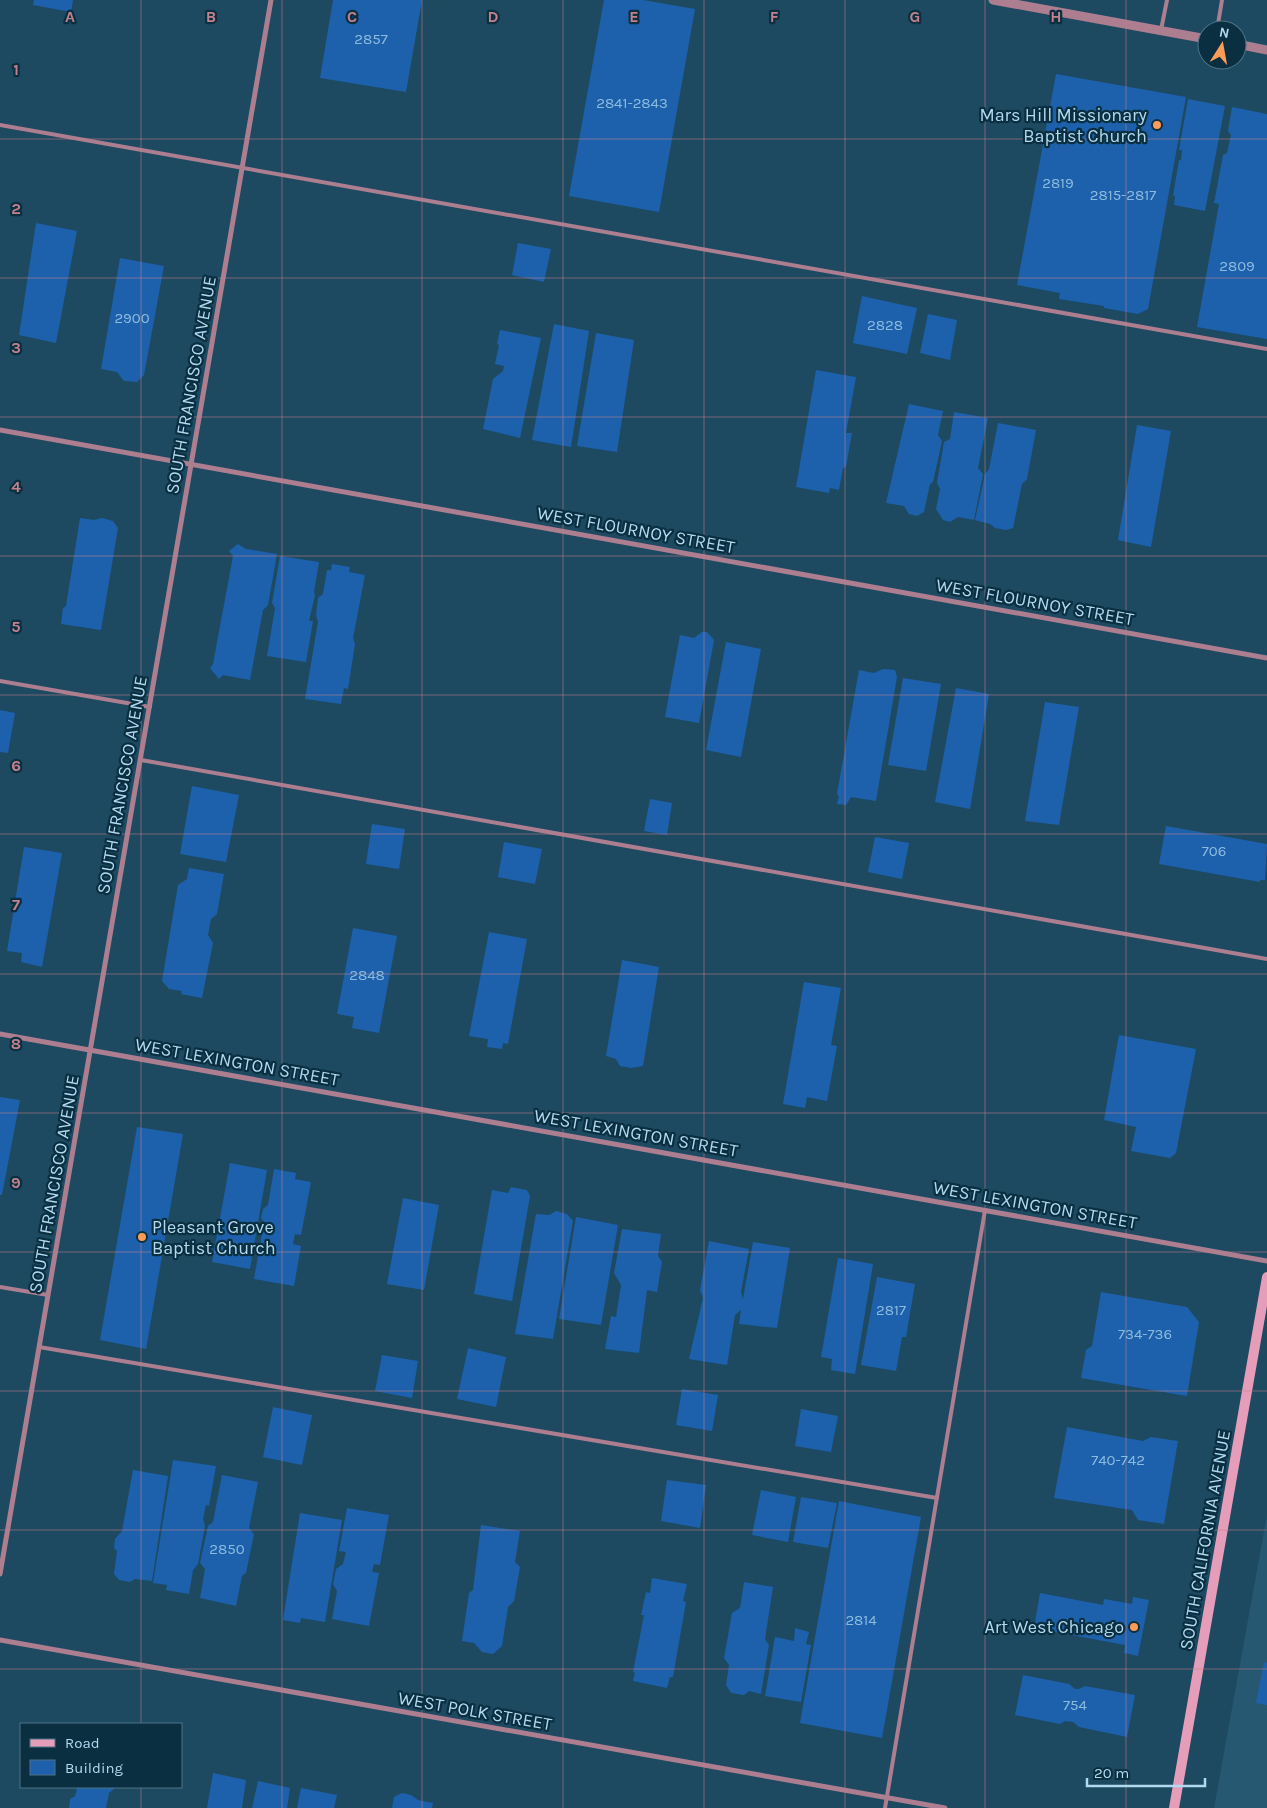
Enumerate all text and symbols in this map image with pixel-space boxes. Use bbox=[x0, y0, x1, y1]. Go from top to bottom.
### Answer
text: A bbox=[65, 7, 75, 26]
text: B bbox=[206, 7, 216, 26]
text: C bbox=[347, 7, 357, 26]
text: D bbox=[488, 7, 499, 26]
text: E bbox=[629, 7, 639, 26]
text: F bbox=[770, 7, 779, 26]
text: G bbox=[910, 7, 920, 26]
text: H bbox=[1050, 7, 1062, 26]
north arrow bbox=[1197, 20, 1247, 70]
text: N bbox=[1218, 23, 1231, 42]
house number: 2857 bbox=[354, 30, 388, 48]
text: 1 bbox=[13, 60, 19, 79]
house number: 2841-2843 bbox=[596, 94, 668, 112]
place label: Mars Hill Missionary Baptist Church bbox=[979, 104, 1148, 147]
marker: Mars Hill Missionary Baptist Church bbox=[1151, 119, 1163, 131]
house number: 2819 bbox=[1042, 174, 1074, 192]
house number: 2815-2817 bbox=[1090, 186, 1156, 204]
text: 2 bbox=[11, 199, 21, 218]
house number: 2809 bbox=[1219, 257, 1255, 275]
street label: SOUTH FRANCISCO AVENUE bbox=[161, 274, 221, 496]
house number: 2900 bbox=[114, 309, 150, 327]
house number: 2828 bbox=[867, 316, 903, 334]
text: 3 bbox=[11, 338, 21, 357]
text: 4 bbox=[11, 477, 21, 496]
street label: WEST FLOURNOY STREET bbox=[535, 502, 737, 558]
street label: WEST FLOURNOY STREET bbox=[934, 574, 1136, 630]
text: 5 bbox=[11, 617, 21, 636]
street label: SOUTH FRANCISCO AVENUE bbox=[92, 674, 152, 896]
text: 6 bbox=[11, 756, 21, 775]
house number: 706 bbox=[1202, 842, 1226, 860]
text: 7 bbox=[12, 895, 20, 914]
house number: 2848 bbox=[349, 966, 385, 984]
street label: WEST LEXINGTON STREET bbox=[133, 1033, 341, 1091]
text: 8 bbox=[11, 1034, 21, 1053]
street label: SOUTH FRANCISCO AVENUE bbox=[24, 1073, 84, 1295]
street label: WEST LEXINGTON STREET bbox=[532, 1104, 740, 1162]
text: 9 bbox=[11, 1173, 21, 1192]
street label: WEST LEXINGTON STREET bbox=[931, 1176, 1139, 1234]
place label: Pleasant Grove Baptist Church bbox=[152, 1216, 276, 1259]
marker: Pleasant Grove Baptist Church bbox=[136, 1231, 148, 1243]
house number: 2817 bbox=[876, 1301, 906, 1319]
house number: 734-736 bbox=[1118, 1325, 1172, 1343]
street label: SOUTH CALIFORNIA AVENUE bbox=[1175, 1428, 1235, 1652]
house number: 740-742 bbox=[1091, 1451, 1145, 1469]
house number: 2850 bbox=[209, 1540, 245, 1558]
house number: 2814 bbox=[845, 1611, 877, 1629]
place label: Art West Chicago bbox=[984, 1616, 1124, 1638]
marker: Art West Chicago bbox=[1128, 1621, 1140, 1633]
street label: WEST POLK STREET bbox=[396, 1687, 554, 1735]
house number: 754 bbox=[1063, 1696, 1088, 1714]
legend bbox=[20, 1723, 182, 1788]
text: Road bbox=[65, 1734, 100, 1752]
scale bar bbox=[1087, 1756, 1204, 1788]
text: Building bbox=[65, 1759, 123, 1777]
text: 20 m bbox=[1094, 1764, 1129, 1782]

